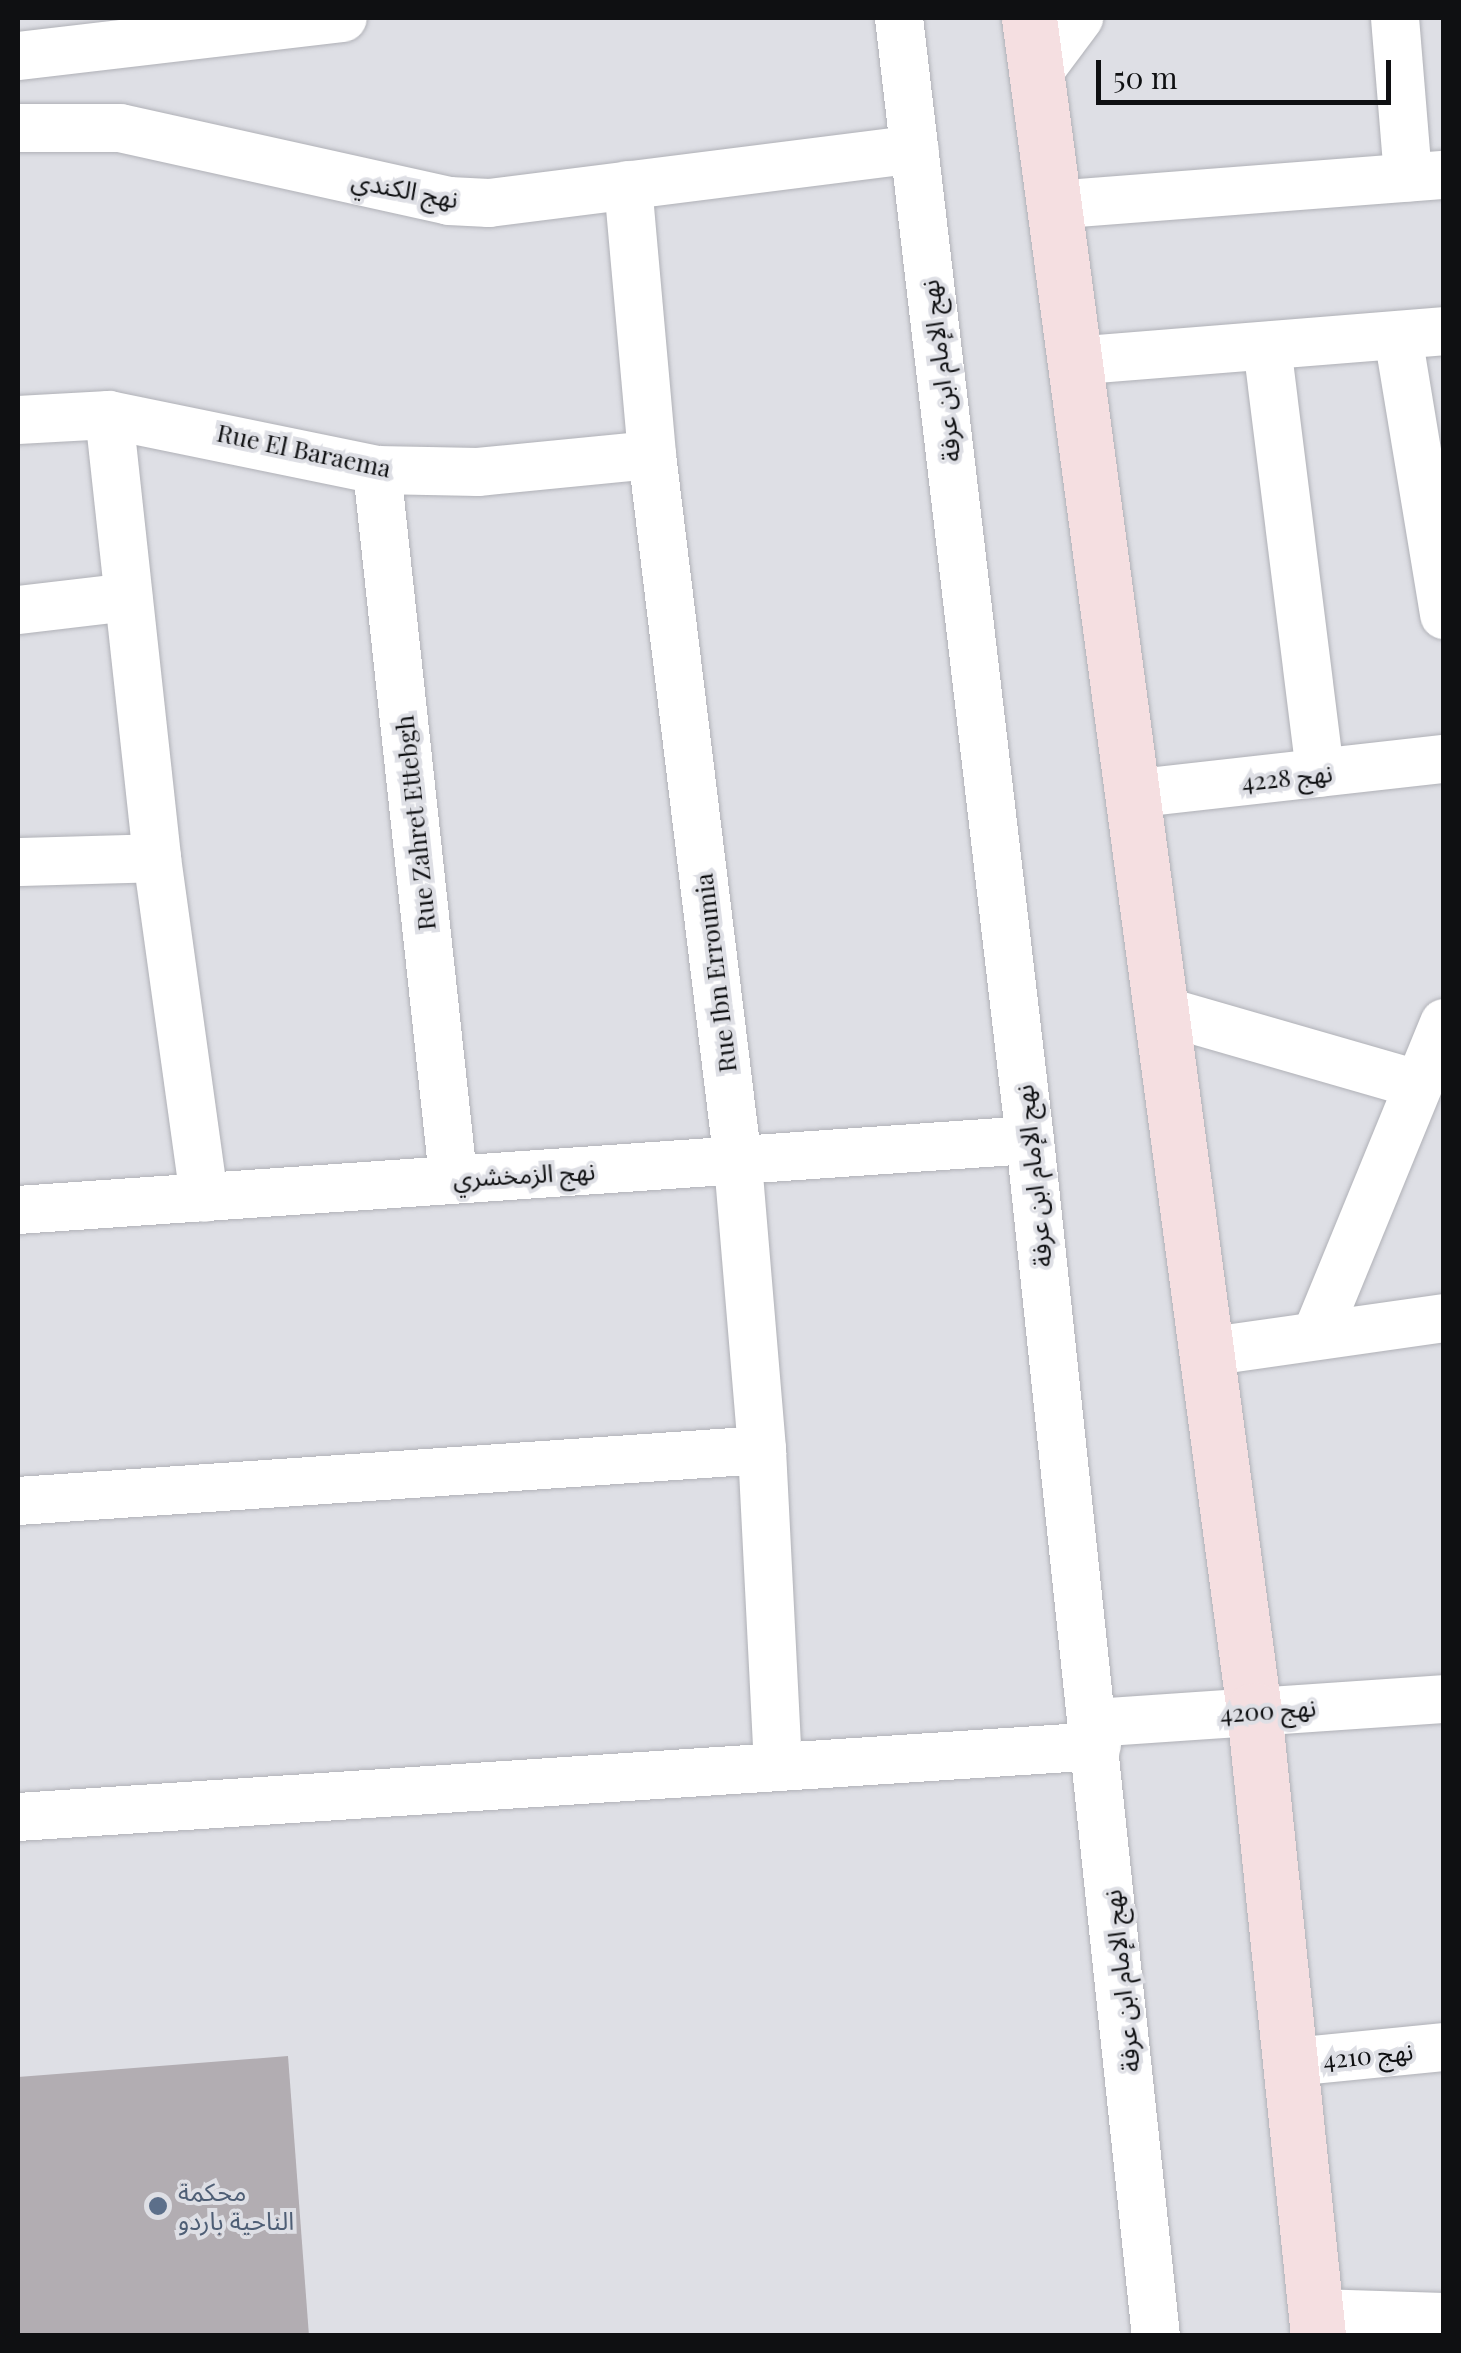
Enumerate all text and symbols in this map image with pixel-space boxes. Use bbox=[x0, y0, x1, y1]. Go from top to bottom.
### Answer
scale bar bbox=[1101, 40, 1396, 102]
text: 50 m bbox=[1113, 57, 1178, 97]
street label: نهج الكندي bbox=[349, 164, 461, 214]
street label: نهج الإمام ابن عرفة bbox=[914, 278, 966, 464]
street label: Rue El Baraema bbox=[214, 417, 394, 483]
street label: Rue Zahret Ettebgh bbox=[389, 714, 441, 932]
street label: نهج 4228 bbox=[1240, 757, 1334, 797]
street label: Rue Ibn Erroumia bbox=[688, 872, 742, 1074]
street label: نهج الإمام ابن عرفة bbox=[1009, 1083, 1057, 1269]
street label: نهج الزمخشري bbox=[452, 1155, 596, 1193]
street label: نهج 4200 bbox=[1219, 1692, 1317, 1728]
street label: نهج الإمام ابن عرفة bbox=[1097, 1888, 1145, 2074]
street label: نهج 4210 bbox=[1321, 2035, 1415, 2075]
place label: محكمة الناحية باردو bbox=[178, 2177, 294, 2236]
marker: محكمة الناحية باردو bbox=[147, 2195, 169, 2217]

